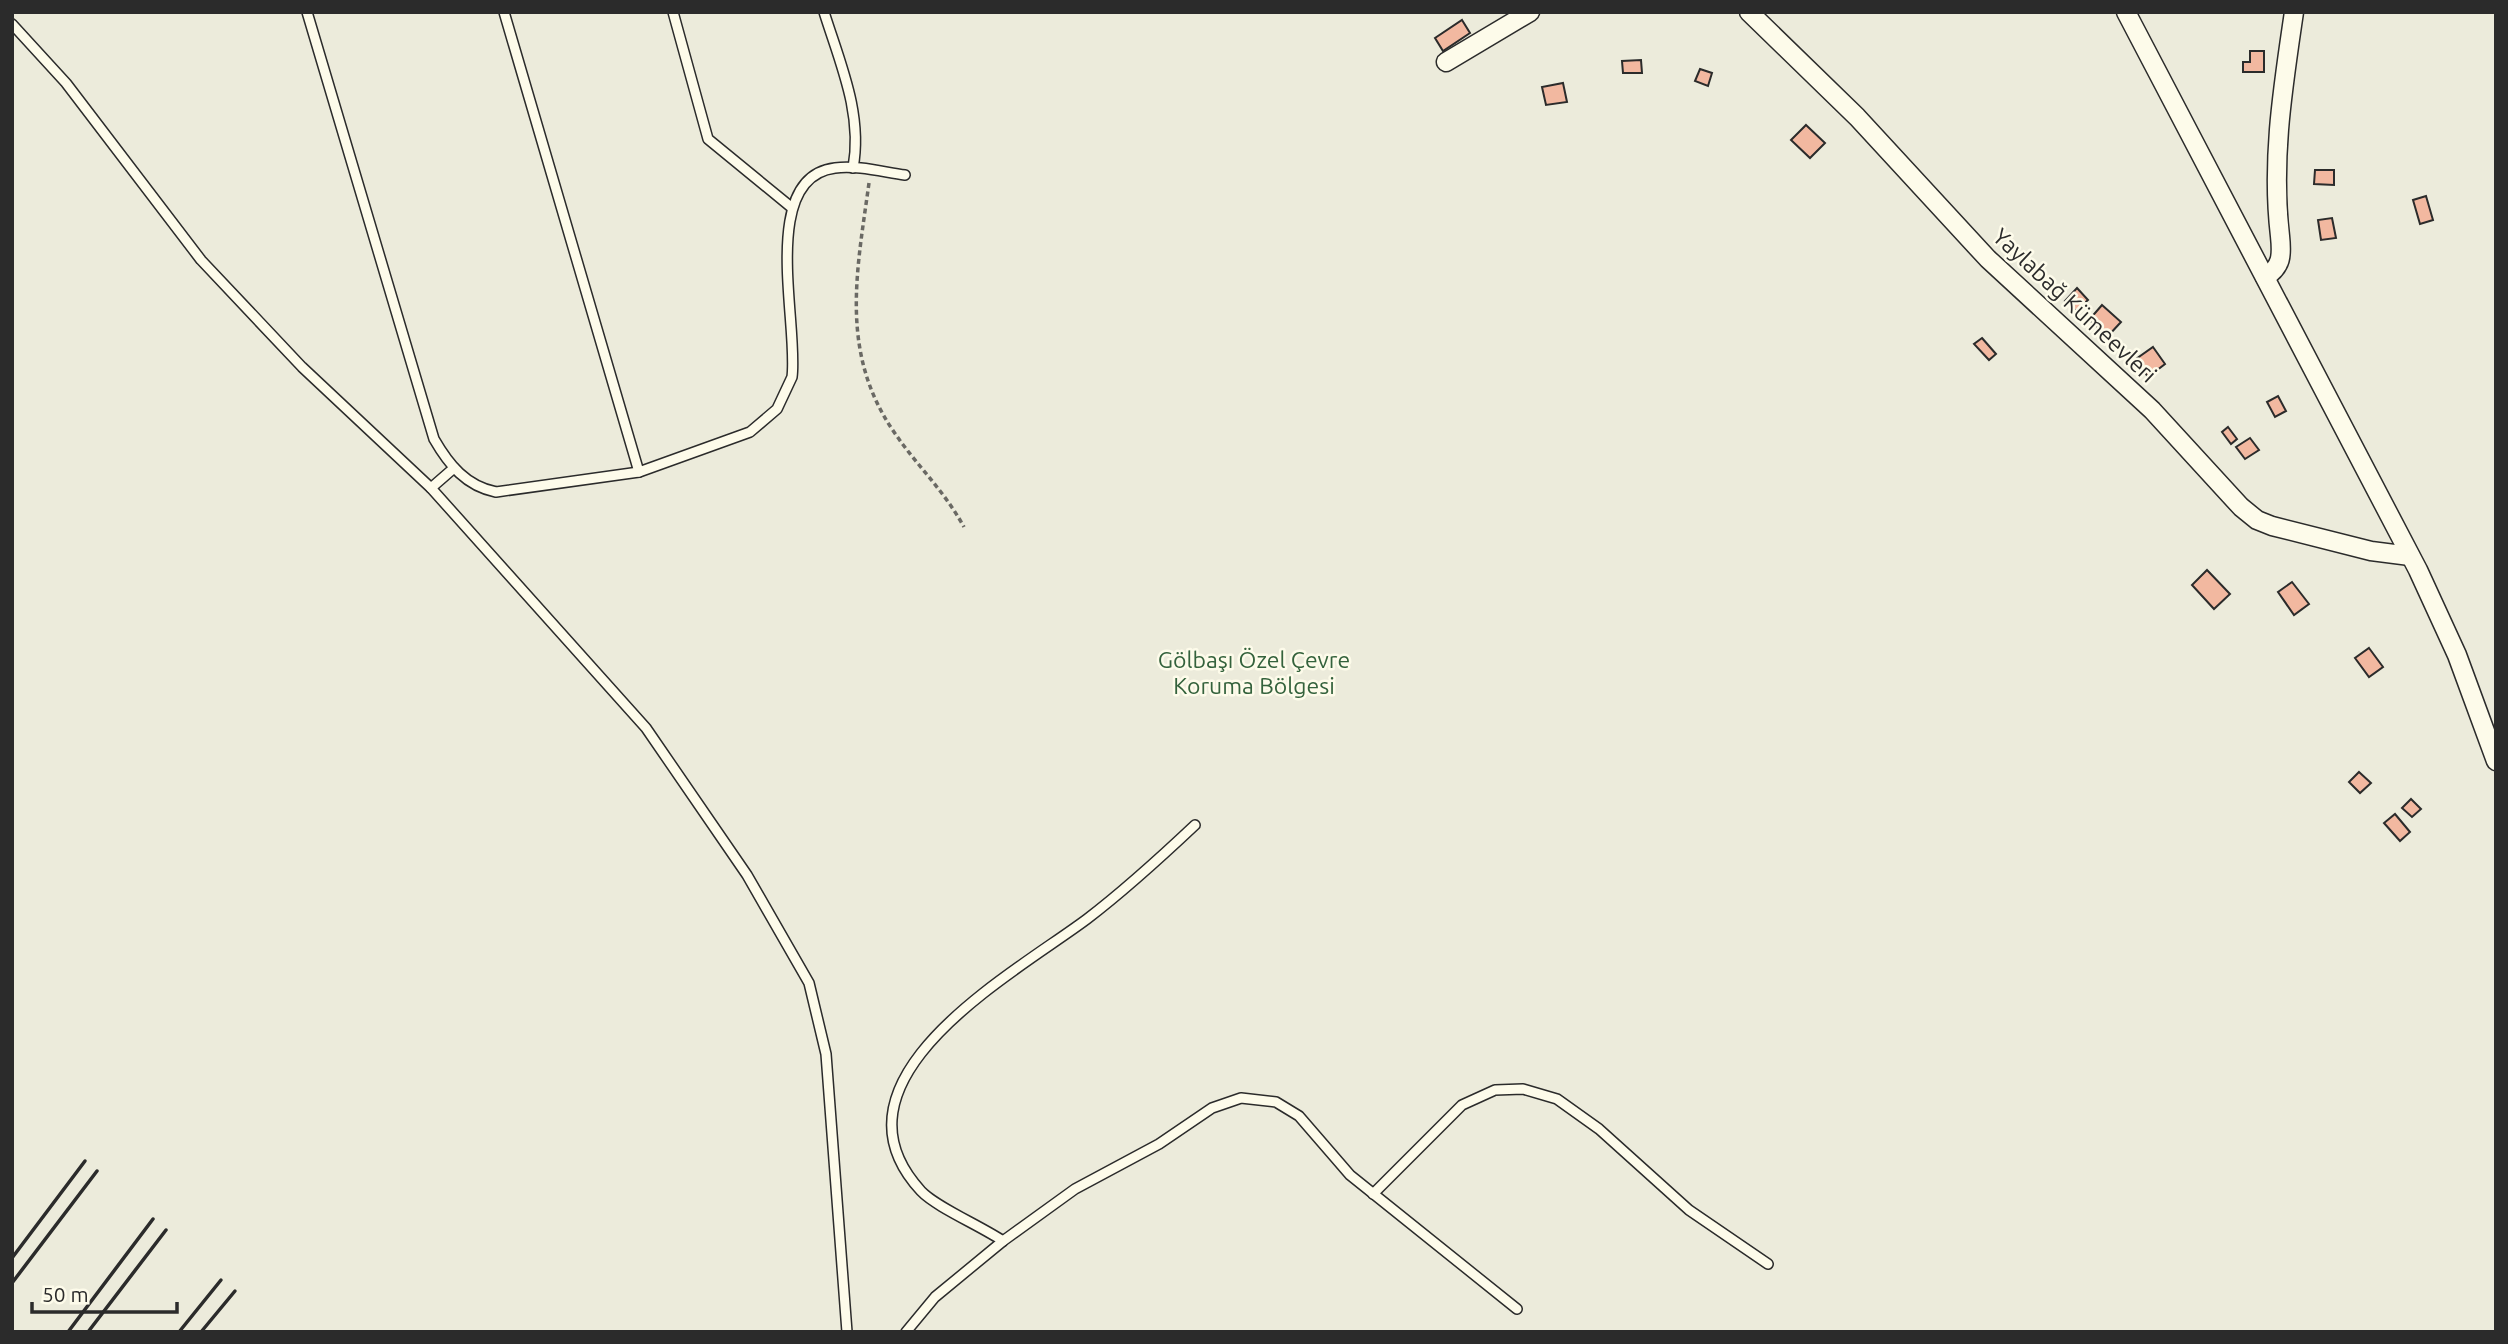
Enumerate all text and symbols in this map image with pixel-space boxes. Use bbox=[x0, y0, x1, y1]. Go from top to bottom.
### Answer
street label: Yaylabağ Kümeevleri bbox=[1988, 223, 2162, 387]
park label: Gölbaşı Özel Çevre Koruma Bölgesi bbox=[1158, 647, 1350, 698]
scale bar bbox=[32, 1270, 177, 1314]
text: 50 m bbox=[42, 1282, 89, 1306]

